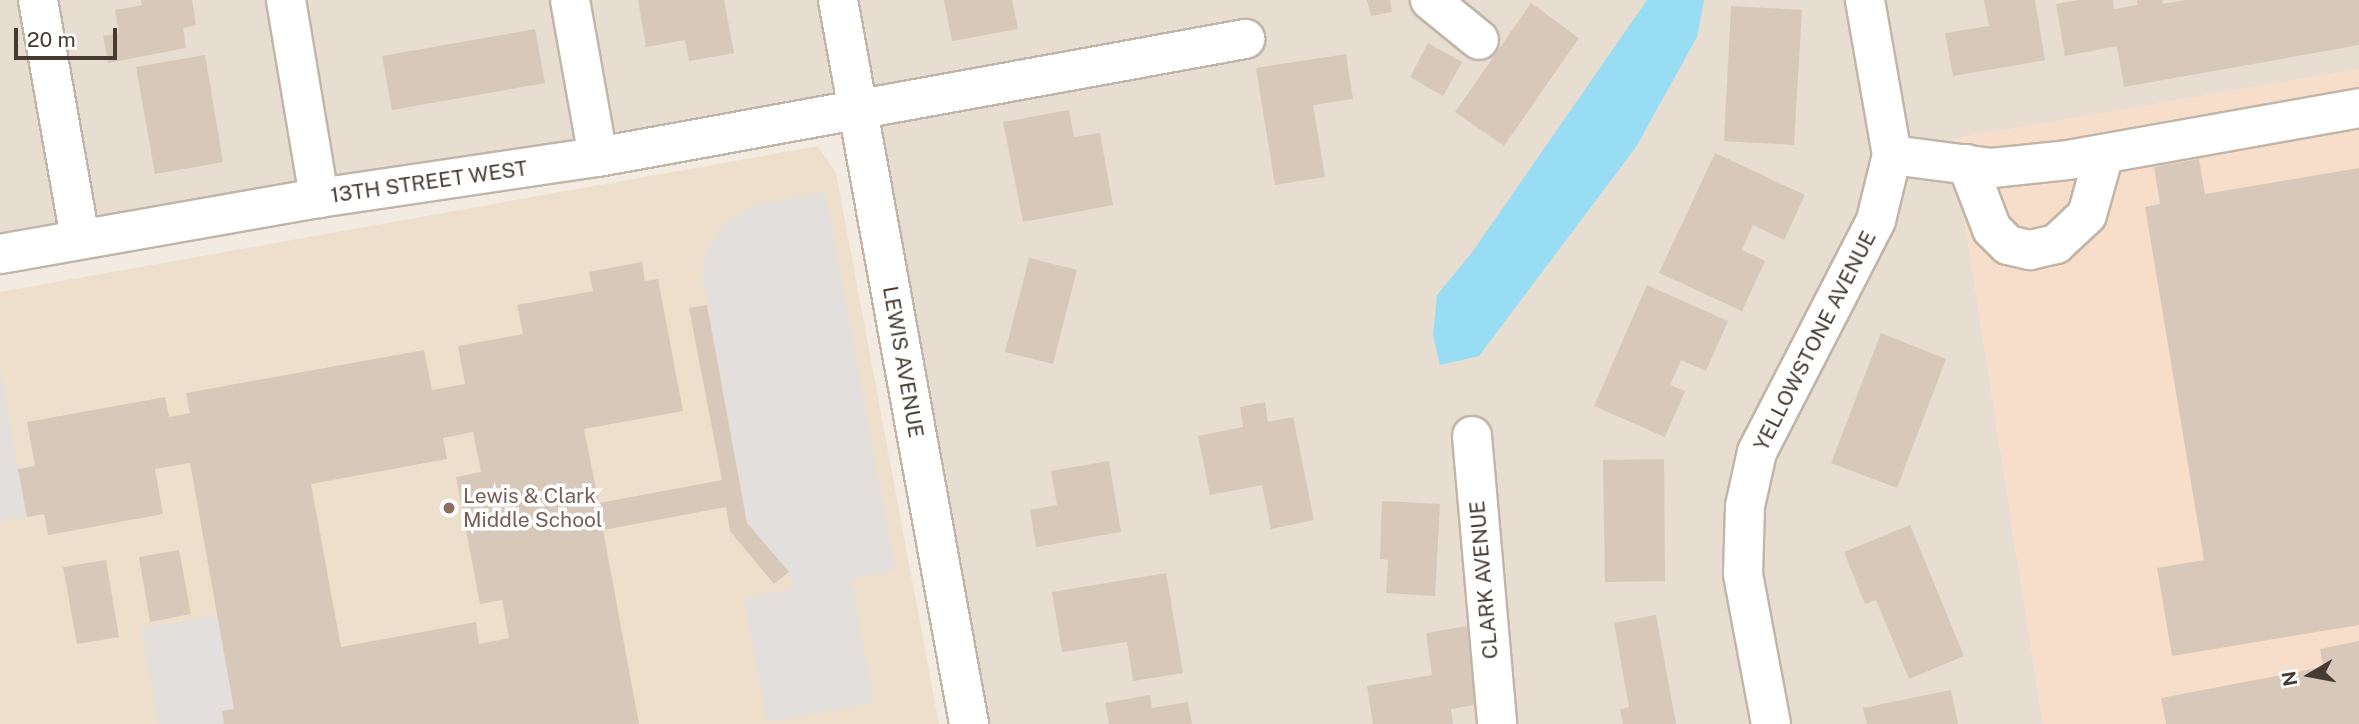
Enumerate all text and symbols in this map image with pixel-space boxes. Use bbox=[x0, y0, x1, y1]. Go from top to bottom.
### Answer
scale bar bbox=[18, 14, 121, 58]
text: 20 m bbox=[27, 27, 76, 52]
street label: 13TH STREET WEST bbox=[329, 156, 529, 208]
street label: YELLOWSTONE AVENUE bbox=[1749, 227, 1881, 455]
street label: LEWIS AVENUE bbox=[877, 284, 929, 440]
place label: Lewis & Clark Middle School bbox=[463, 483, 602, 533]
marker: Lewis & Clark Middle School bbox=[441, 500, 457, 516]
street label: CLARK AVENUE bbox=[1465, 500, 1503, 660]
north arrow bbox=[2275, 640, 2345, 710]
text: N bbox=[2277, 669, 2301, 688]

